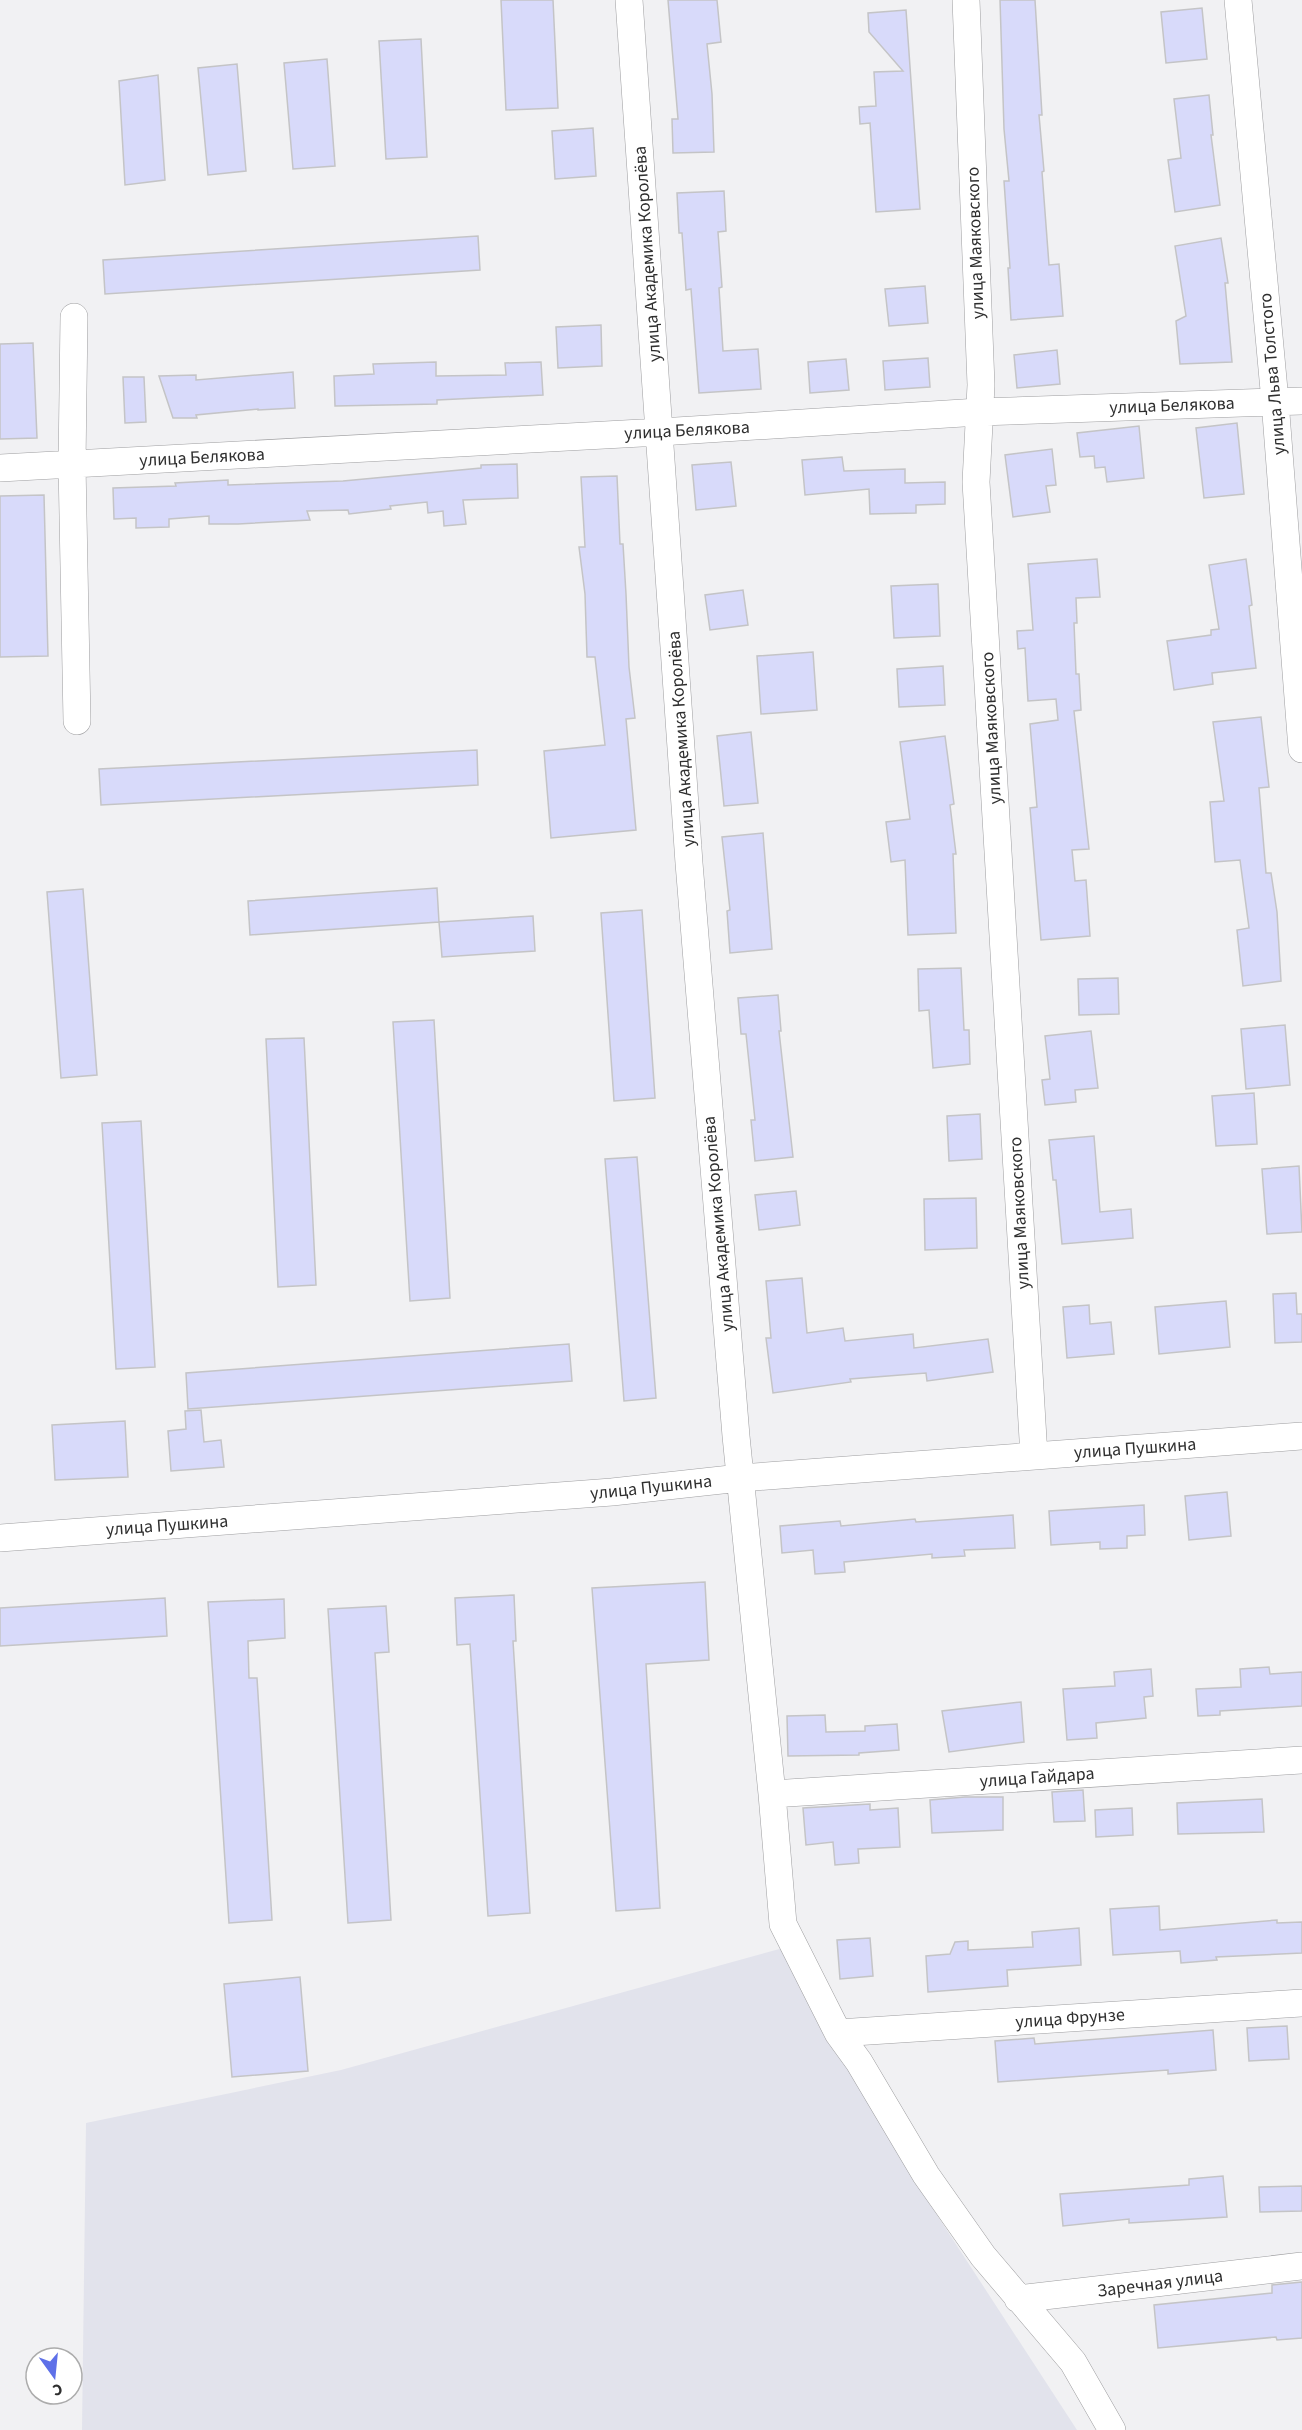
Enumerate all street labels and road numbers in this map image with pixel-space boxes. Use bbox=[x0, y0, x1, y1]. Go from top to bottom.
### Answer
street label: улица Академика Королёва bbox=[627, 145, 668, 363]
street label: улица Маяковского bbox=[960, 166, 991, 320]
street label: улица Льва Толстого bbox=[1253, 292, 1292, 456]
street label: улица Белякова bbox=[1109, 391, 1235, 420]
street label: улица Белякова bbox=[624, 415, 750, 446]
street label: улица Белякова bbox=[139, 442, 265, 473]
street label: улица Академика Королёва bbox=[661, 630, 702, 848]
street label: улица Маяковского bbox=[975, 651, 1008, 805]
street label: улица Академика Королёва bbox=[697, 1115, 740, 1333]
street label: улица Маяковского bbox=[1003, 1136, 1036, 1290]
street label: улица Пушкина bbox=[1073, 1432, 1197, 1465]
street label: улица Пушкина bbox=[589, 1469, 713, 1506]
street label: улица Пушкина bbox=[105, 1509, 229, 1542]
street label: улица Гайдара bbox=[979, 1761, 1095, 1794]
street label: улица Фрунзе bbox=[1015, 2002, 1126, 2035]
street label: Заречная улица bbox=[1096, 2263, 1224, 2304]

